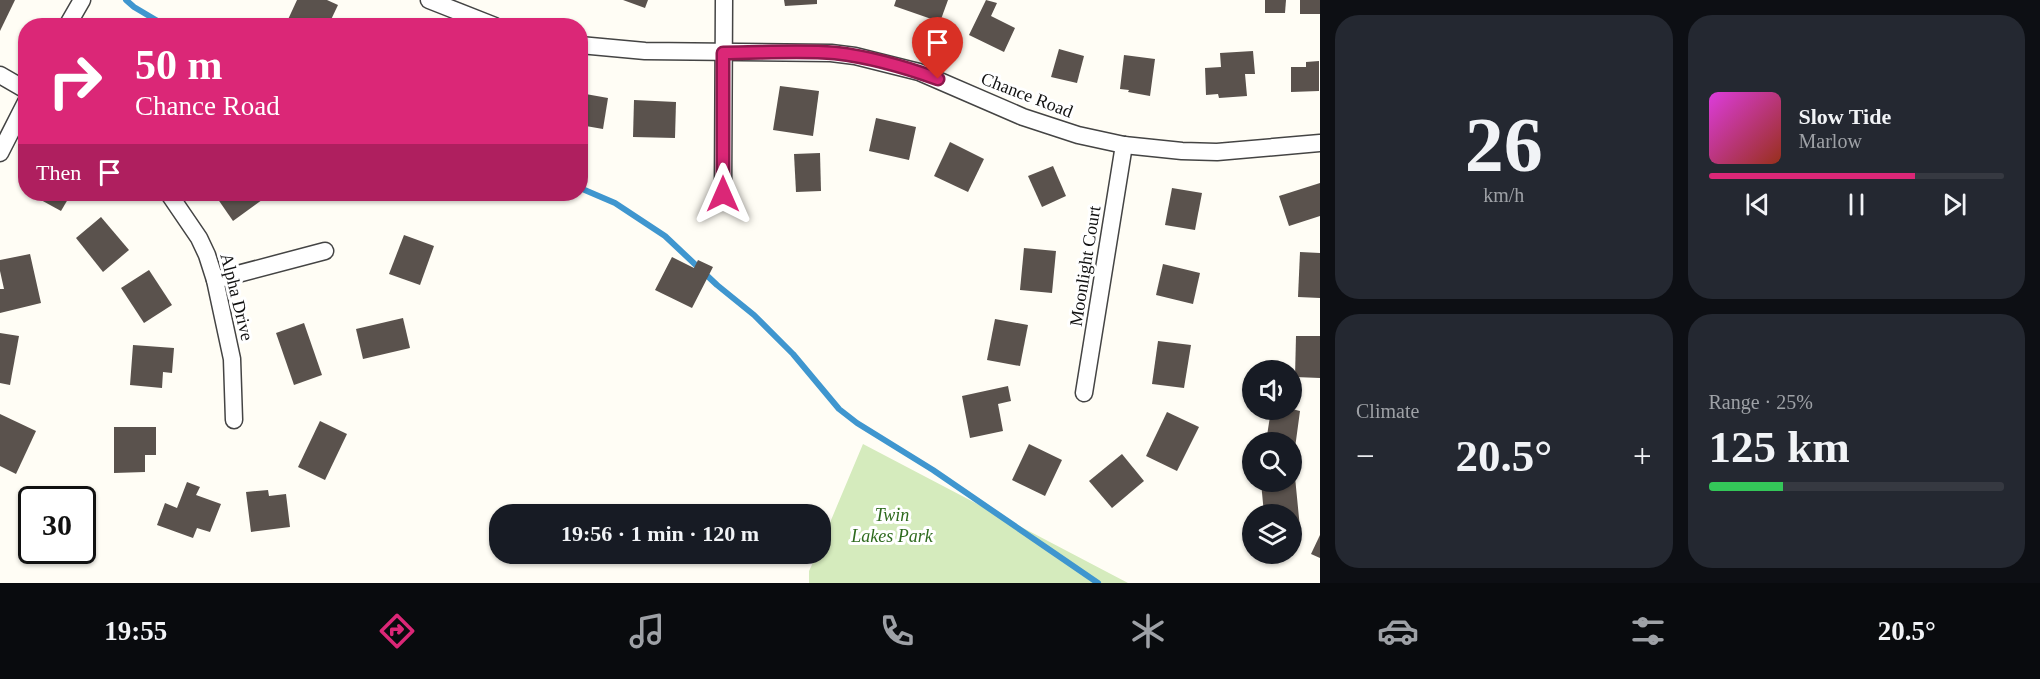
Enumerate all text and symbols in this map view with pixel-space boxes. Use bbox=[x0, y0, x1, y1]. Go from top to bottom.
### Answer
pin bbox=[912, 17, 963, 79]
icon: arrive bbox=[921, 26, 954, 59]
icon: right bbox=[36, 42, 114, 120]
text: 50 m bbox=[135, 42, 223, 88]
street label: Chance Road bbox=[978, 68, 1076, 122]
text: Chance Road bbox=[135, 91, 280, 121]
text: 26 bbox=[1465, 101, 1543, 188]
text: Slow Tide bbox=[1799, 104, 1891, 129]
text: Marlow bbox=[1799, 130, 1862, 152]
icon: arrive bbox=[93, 156, 126, 189]
text: Then bbox=[36, 160, 81, 185]
position arrow bbox=[691, 162, 755, 226]
text: km/h bbox=[1483, 184, 1524, 206]
icon: previous bbox=[1741, 188, 1774, 221]
icon: pause bbox=[1840, 188, 1873, 221]
icon: next bbox=[1938, 188, 1971, 221]
street label: Moonlight Court bbox=[1066, 204, 1104, 328]
street label: Alpha Drive bbox=[216, 251, 258, 343]
map controls bbox=[1242, 360, 1302, 564]
button: sound bbox=[1242, 360, 1302, 420]
text: Range · 25% bbox=[1709, 391, 1813, 413]
text: Climate bbox=[1356, 400, 1419, 422]
text: 125 km bbox=[1709, 422, 1850, 472]
text: 20.5° bbox=[1455, 431, 1552, 481]
button: search bbox=[1242, 432, 1302, 492]
text: − bbox=[1356, 438, 1375, 474]
text: + bbox=[1633, 438, 1652, 474]
speed limit sign: 30 bbox=[18, 486, 96, 564]
button: layers bbox=[1242, 504, 1302, 564]
park label: Twin Lakes Park bbox=[850, 505, 934, 546]
text: 19:56 · 1 min · 120 m bbox=[561, 521, 759, 546]
icon: directions bbox=[376, 610, 418, 652]
icon: music bbox=[626, 610, 668, 652]
icon: phone bbox=[876, 610, 918, 652]
icon: climate bbox=[1127, 610, 1169, 652]
icon: car bbox=[1377, 610, 1419, 652]
icon: filters bbox=[1627, 610, 1669, 652]
text: 19:55 bbox=[104, 616, 167, 646]
text: 20.5° bbox=[1878, 616, 1936, 646]

